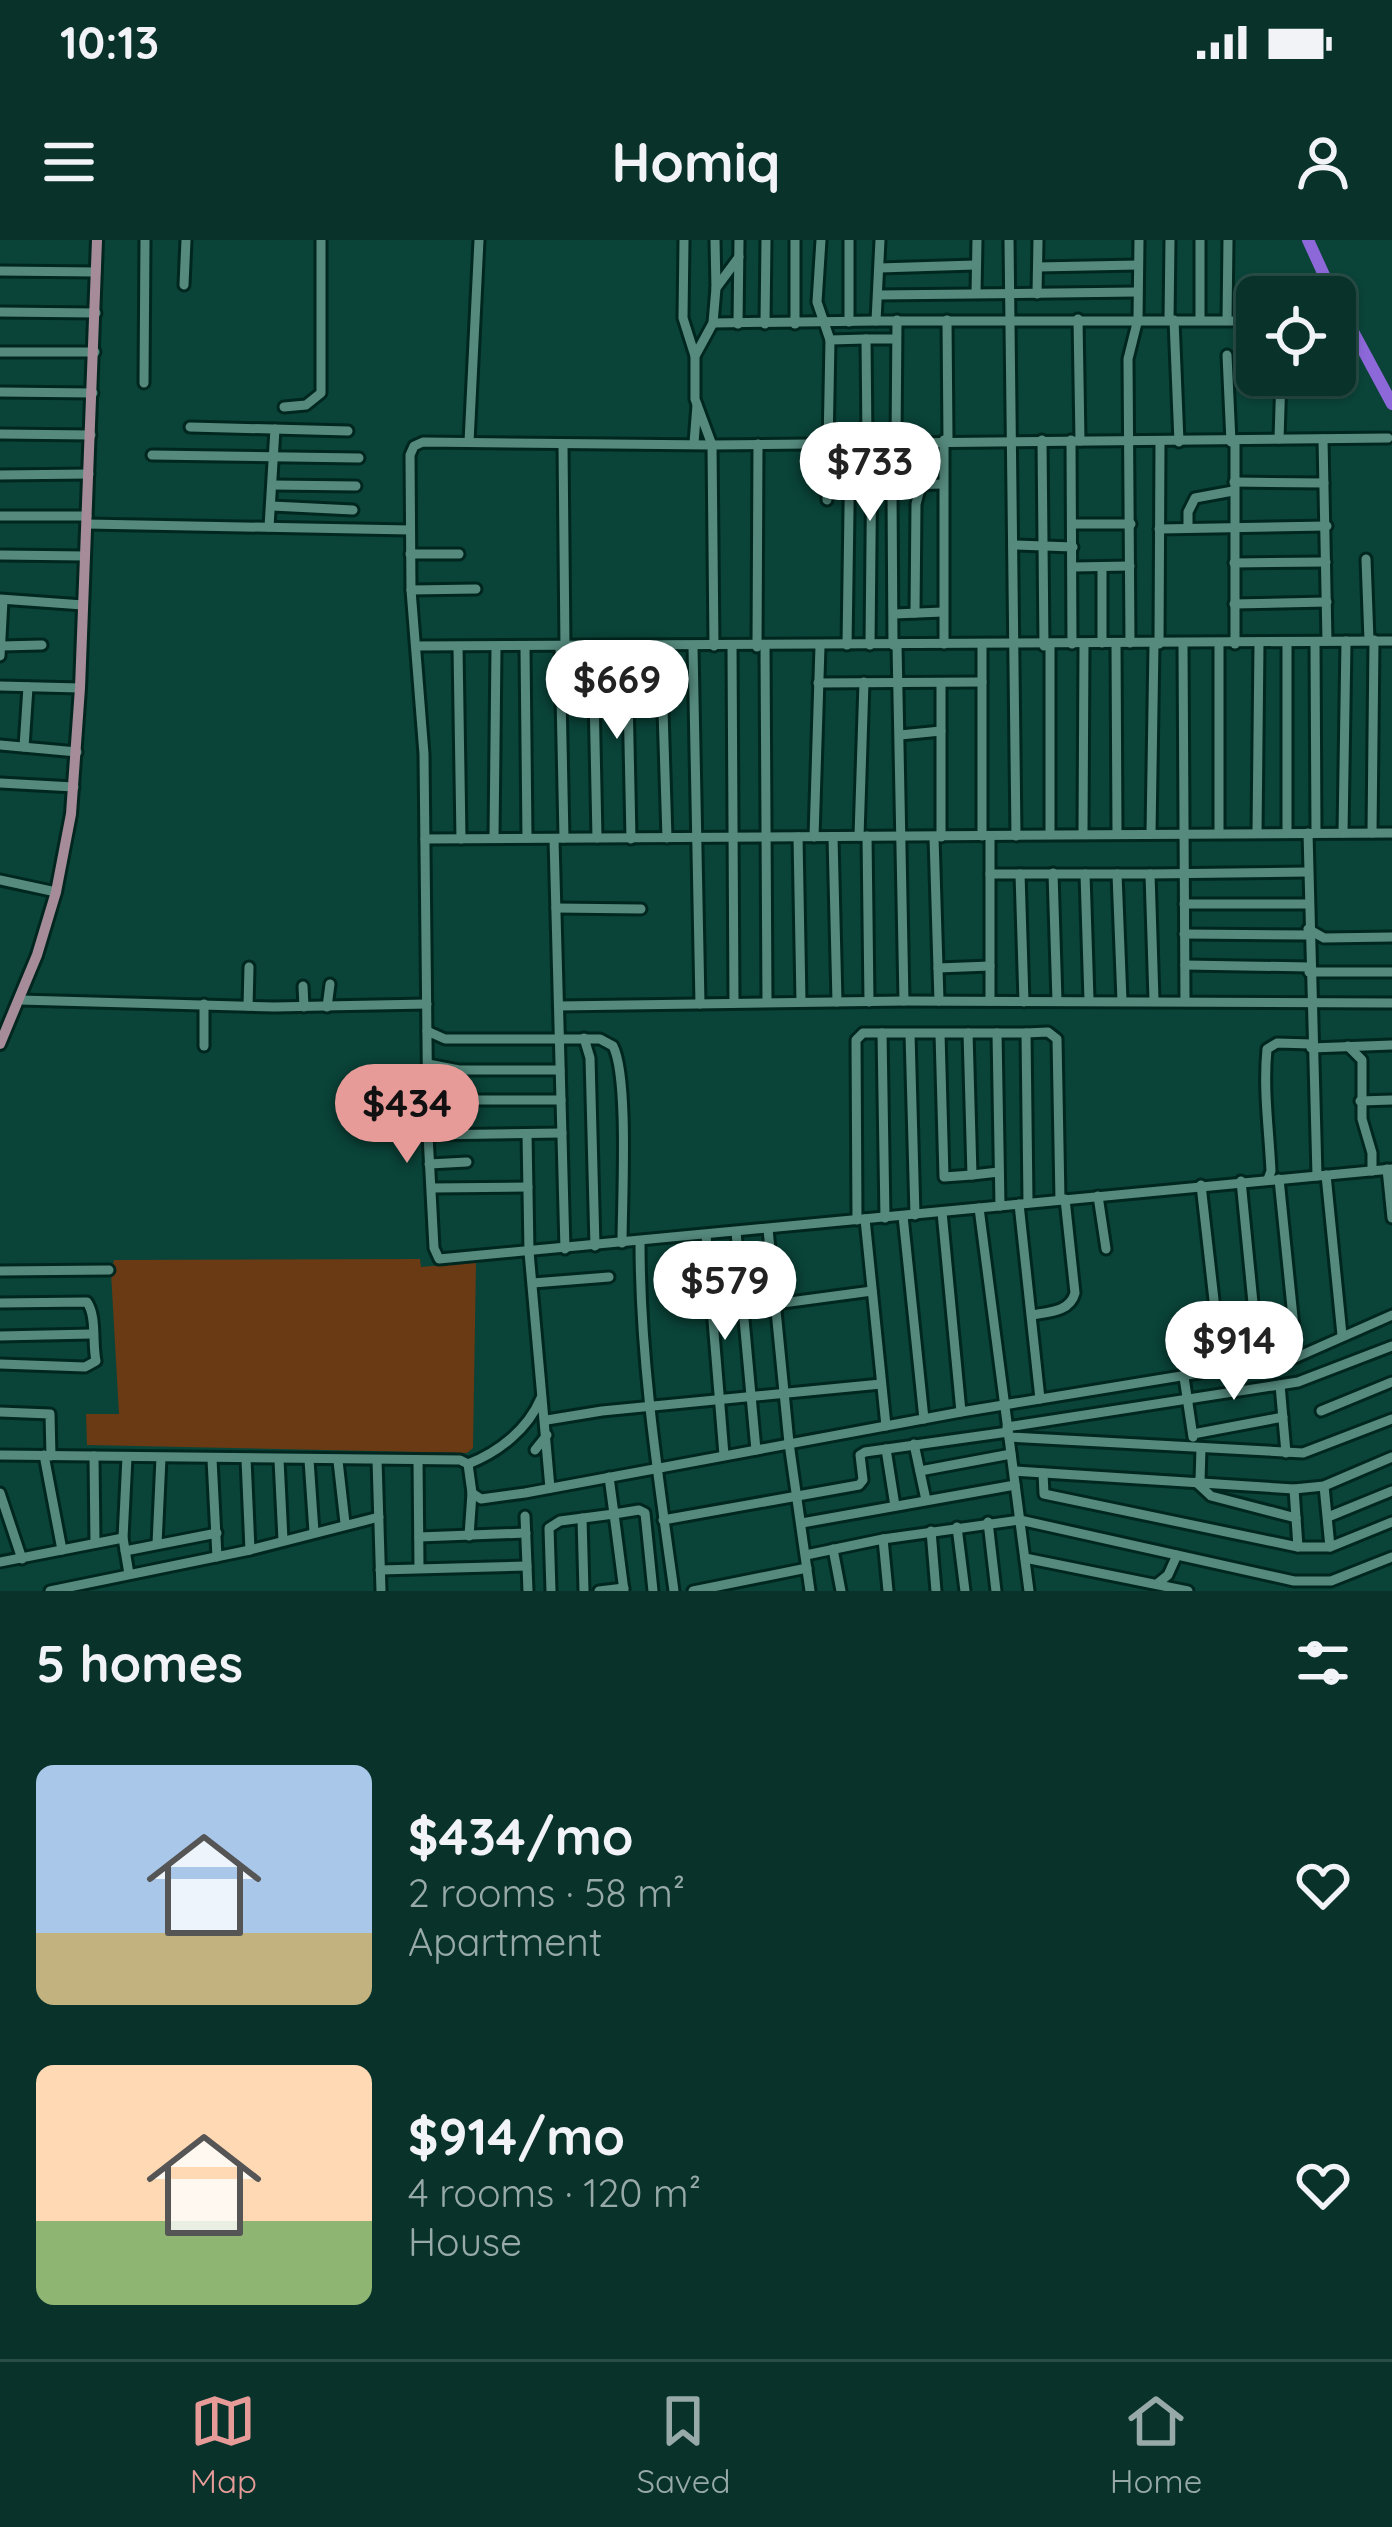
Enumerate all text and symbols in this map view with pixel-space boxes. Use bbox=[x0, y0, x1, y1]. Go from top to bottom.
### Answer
text: 10:13 bbox=[60, 14, 159, 70]
text: Homiq bbox=[612, 128, 780, 196]
icon: menu bbox=[36, 129, 102, 195]
icon: person bbox=[1290, 129, 1356, 195]
map controls bbox=[1236, 276, 1356, 396]
button: locate bbox=[1236, 276, 1356, 396]
pin: $733 bbox=[799, 422, 941, 524]
text: $733 bbox=[827, 436, 913, 485]
pin: $669 bbox=[546, 640, 688, 742]
text: $669 bbox=[573, 654, 661, 703]
pin: $434 bbox=[336, 1064, 478, 1166]
text: $434 bbox=[362, 1078, 452, 1127]
pin: $579 bbox=[654, 1241, 796, 1343]
text: $579 bbox=[680, 1255, 770, 1304]
pin: $914 bbox=[1163, 1301, 1305, 1403]
text: $914 bbox=[1192, 1315, 1276, 1364]
icon: filters bbox=[1290, 1630, 1356, 1696]
text: 5 homes bbox=[36, 1631, 243, 1695]
text: $434/mo bbox=[408, 1804, 634, 1868]
icon: home bbox=[132, 1813, 276, 1957]
icon: heart bbox=[1290, 1852, 1356, 1918]
text: 2 rooms · 58 m² bbox=[408, 1868, 685, 1917]
text: Apartment bbox=[408, 1917, 602, 1966]
text: $914/mo bbox=[408, 2104, 625, 2168]
icon: home bbox=[132, 2113, 276, 2257]
icon: heart bbox=[1290, 2152, 1356, 2218]
text: 4 rooms · 120 m² bbox=[408, 2168, 701, 2217]
text: House bbox=[408, 2217, 522, 2266]
tab: Map bbox=[190, 2388, 257, 2501]
tab: Saved bbox=[636, 2388, 730, 2501]
tab: Home bbox=[1110, 2388, 1202, 2501]

